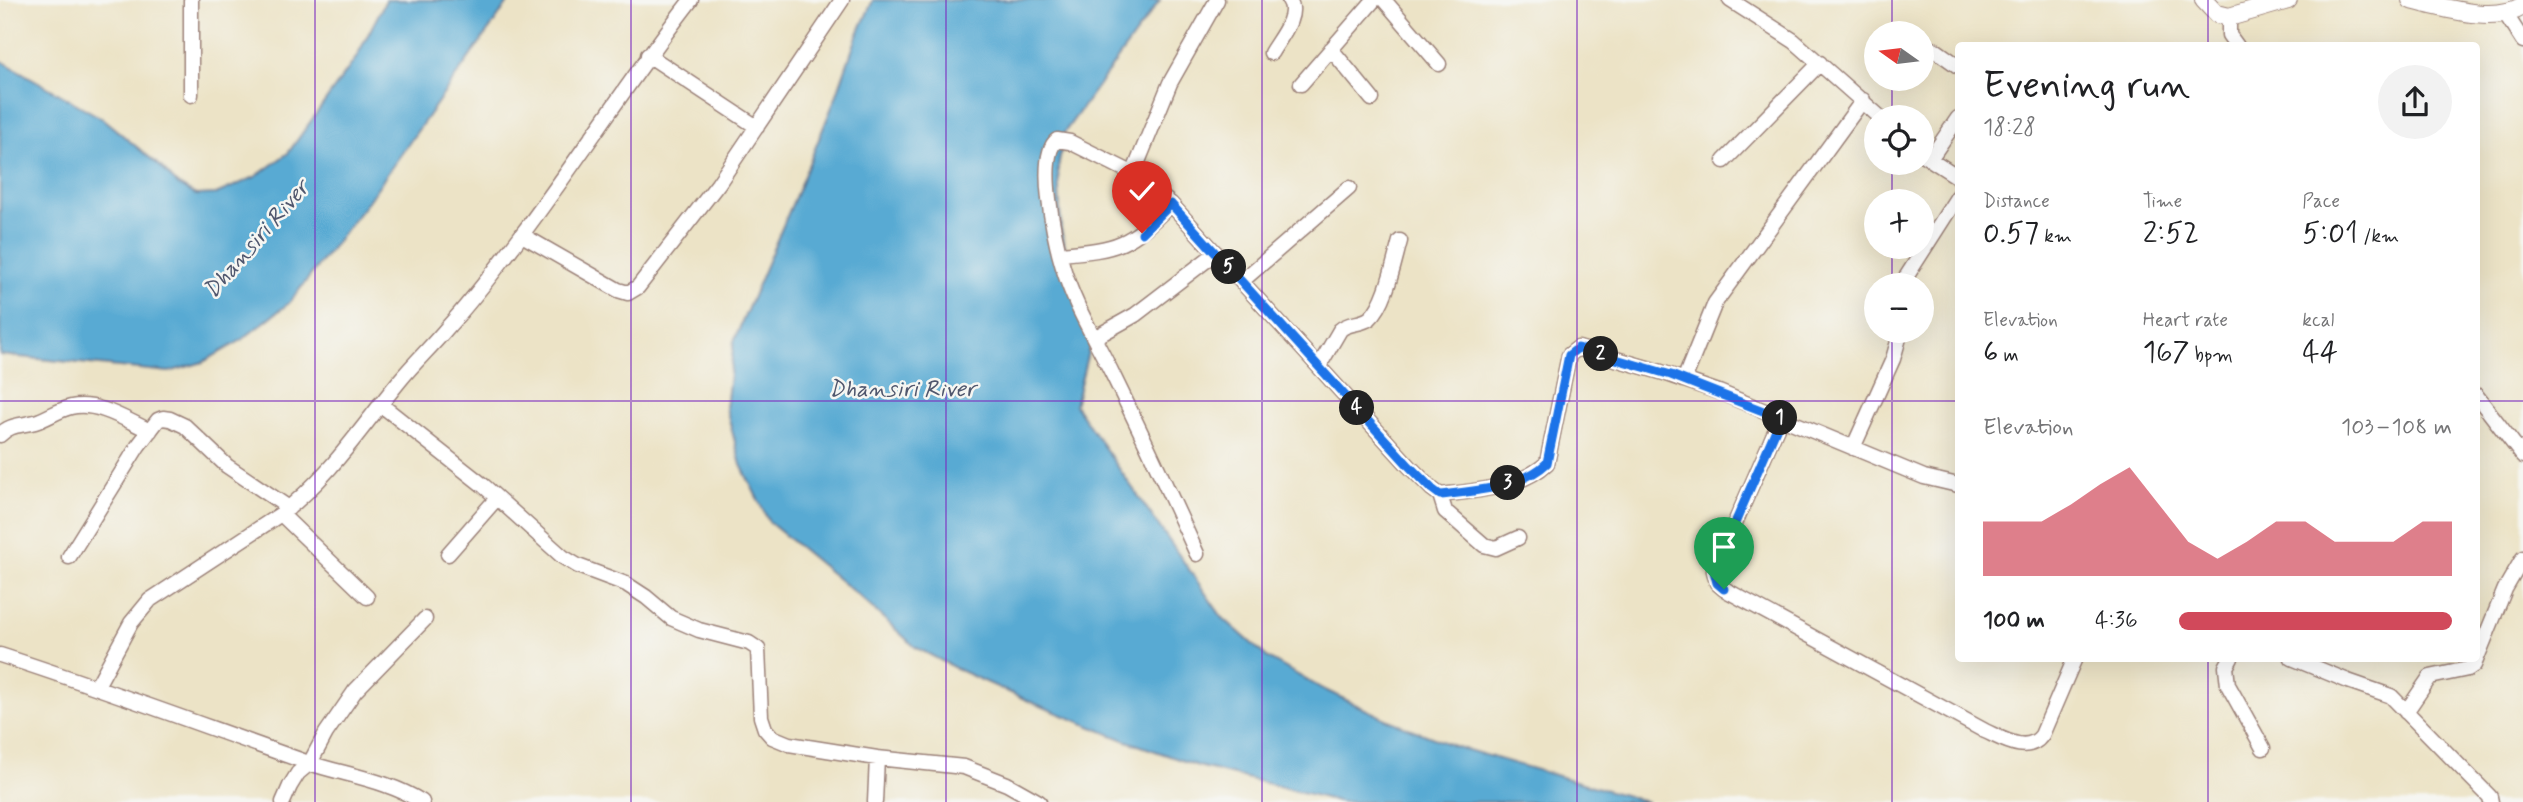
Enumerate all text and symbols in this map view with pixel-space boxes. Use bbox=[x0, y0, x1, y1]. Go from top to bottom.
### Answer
north arrow bbox=[1864, 21, 1934, 91]
map controls bbox=[1864, 21, 1934, 343]
text: Evening run bbox=[1983, 62, 2190, 111]
button: share bbox=[2378, 65, 2452, 139]
button: locate bbox=[1864, 105, 1934, 175]
text: 18:28 bbox=[1983, 113, 2036, 143]
pin bbox=[1112, 161, 1172, 233]
water label: Dhansiri River bbox=[197, 172, 319, 305]
icon: check bbox=[1123, 172, 1161, 210]
button: + bbox=[1864, 189, 1934, 259]
text: Distance bbox=[1983, 189, 2050, 214]
text: Time bbox=[2143, 189, 2182, 214]
text: Pace bbox=[2302, 189, 2340, 214]
text: 0.57 bbox=[1983, 214, 2039, 253]
text: 2:52 bbox=[2143, 214, 2199, 253]
text: 5:01 bbox=[2302, 214, 2358, 253]
text: km bbox=[2039, 224, 2072, 249]
text: /km bbox=[2358, 224, 2399, 249]
pin: 5 bbox=[1212, 250, 1246, 284]
text: 5 bbox=[1223, 254, 1234, 279]
button: − bbox=[1864, 273, 1934, 343]
text: Elevation bbox=[1983, 308, 2058, 333]
text: Heart rate bbox=[2143, 308, 2228, 333]
text: kcal bbox=[2302, 308, 2334, 333]
text: 6 bbox=[1983, 333, 1998, 372]
text: 167 bbox=[2143, 333, 2189, 372]
text: 44 bbox=[2302, 333, 2338, 372]
pin: 2 bbox=[1584, 336, 1618, 372]
text: 2 bbox=[1596, 341, 1605, 366]
text: m bbox=[1998, 343, 2019, 368]
text: bpm bbox=[2189, 343, 2233, 368]
water label: Dhansiri River bbox=[829, 375, 979, 405]
pin: 4 bbox=[1340, 390, 1374, 426]
text: 4 bbox=[1351, 395, 1362, 420]
pin: 1 bbox=[1762, 400, 1798, 436]
text: 1 bbox=[1775, 405, 1784, 430]
text: Elevation bbox=[1983, 413, 2074, 443]
text: 103–108 m bbox=[2341, 413, 2452, 443]
pin: 3 bbox=[1490, 466, 1526, 500]
text: 3 bbox=[1503, 470, 1512, 495]
pin bbox=[1694, 517, 1754, 589]
icon: arrive bbox=[1705, 528, 1743, 566]
text: 100 m bbox=[1983, 606, 2045, 636]
text: 4:36 bbox=[2095, 606, 2138, 636]

